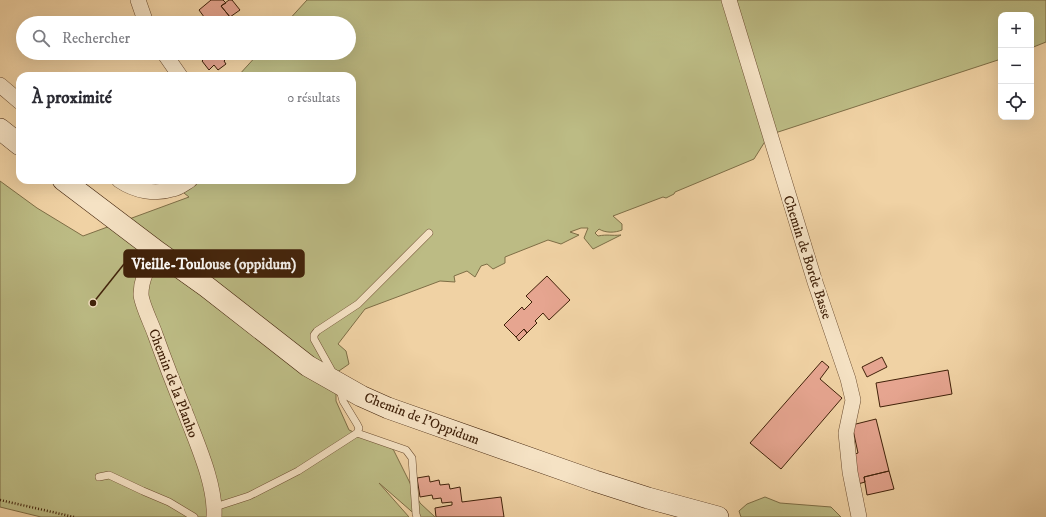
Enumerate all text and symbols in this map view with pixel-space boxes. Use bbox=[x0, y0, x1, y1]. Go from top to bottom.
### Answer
map controls bbox=[998, 12, 1034, 120]
button: + bbox=[998, 12, 1034, 48]
search box bbox=[16, 16, 356, 60]
icon: search bbox=[30, 27, 52, 49]
text: Rechercher bbox=[62, 29, 130, 48]
button: − bbox=[998, 48, 1034, 84]
button: locate bbox=[998, 84, 1034, 120]
text: À proximité bbox=[32, 87, 112, 109]
text: 0 résultats bbox=[287, 90, 340, 106]
street label: Chemin de Borde Basse bbox=[779, 193, 836, 322]
callout: Vieille-Toulouse (oppidum) bbox=[124, 250, 304, 277]
text: Vieille-Toulouse (oppidum) bbox=[131, 255, 296, 274]
street label: Chemin de la Planho bbox=[144, 326, 202, 441]
street label: Chemin de l'Oppidum bbox=[361, 389, 482, 449]

